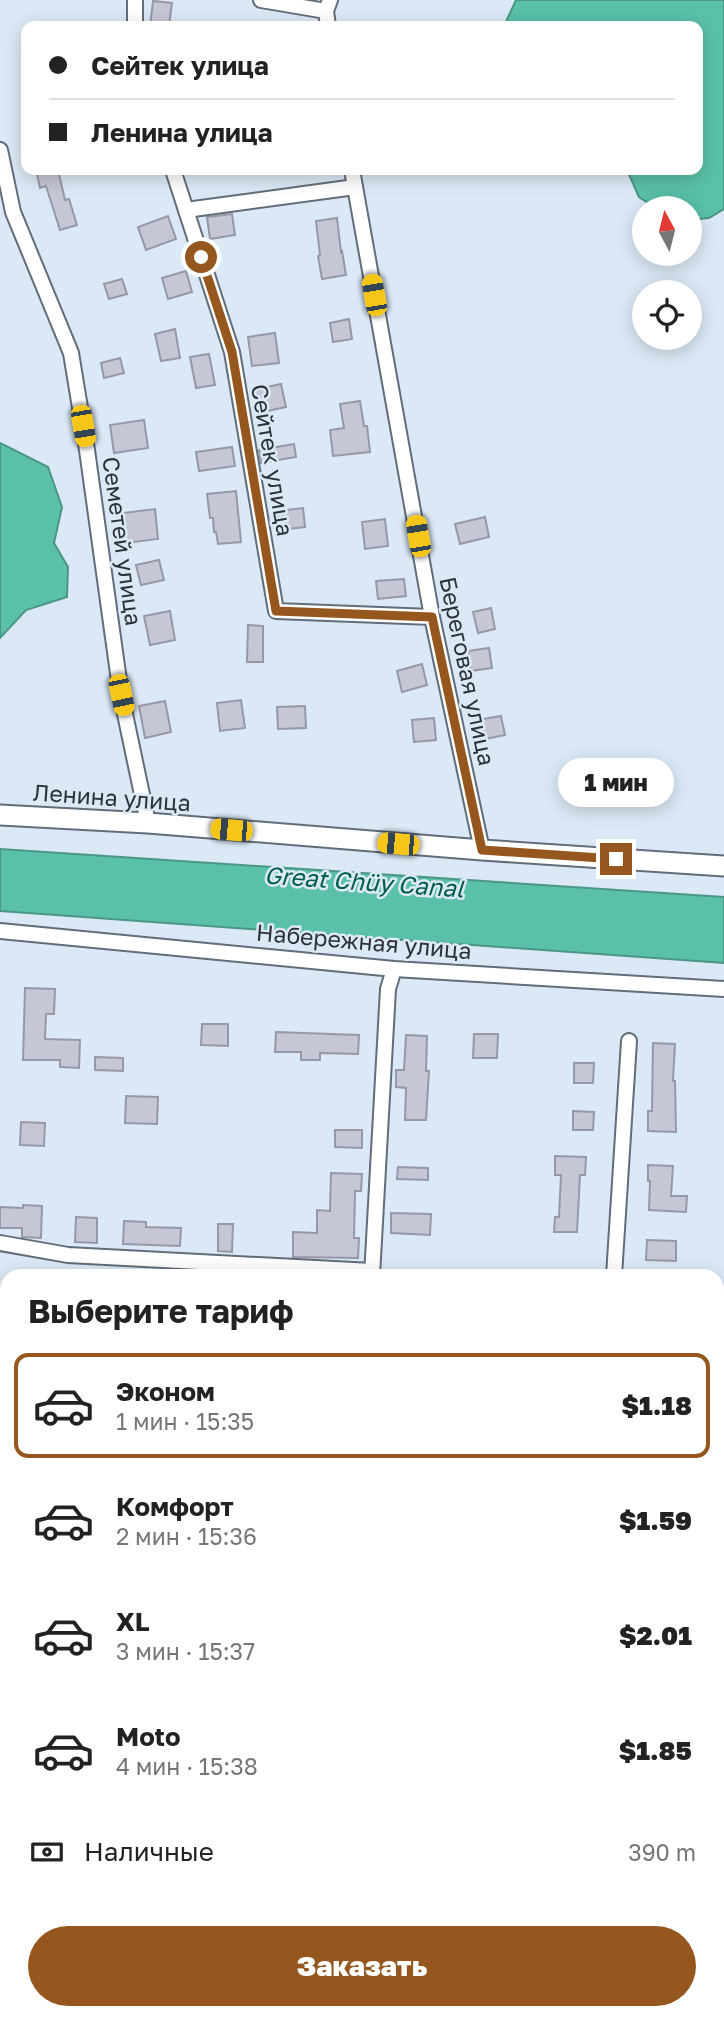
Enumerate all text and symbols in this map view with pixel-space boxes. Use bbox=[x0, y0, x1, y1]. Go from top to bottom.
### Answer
text: Сейтек улица bbox=[91, 50, 269, 81]
text: Ленина улица bbox=[91, 117, 273, 148]
north arrow bbox=[632, 196, 702, 266]
map controls bbox=[632, 196, 702, 350]
route start bbox=[185, 241, 217, 273]
car bbox=[361, 272, 388, 318]
button: locate bbox=[632, 280, 702, 350]
street label: Сейтек улица bbox=[246, 382, 300, 538]
car bbox=[70, 403, 97, 449]
street label: Семетей улица bbox=[97, 455, 149, 627]
car bbox=[405, 513, 432, 559]
street label: Береговая улица bbox=[434, 574, 502, 768]
car bbox=[107, 672, 136, 718]
callout: 1 мин bbox=[558, 758, 674, 806]
text: 1 мин bbox=[584, 768, 648, 796]
street label: Ленина улица bbox=[32, 778, 192, 816]
car bbox=[210, 818, 253, 842]
car bbox=[377, 832, 420, 856]
route end bbox=[600, 843, 632, 875]
water label: Great Chüy Canal bbox=[263, 860, 466, 904]
street label: Набережная улица bbox=[255, 918, 473, 964]
text: Выберите тариф bbox=[28, 1292, 294, 1330]
icon: car bbox=[32, 1374, 95, 1437]
text: Эконом bbox=[116, 1376, 215, 1407]
text: $1.18 bbox=[622, 1390, 692, 1421]
text: 1 мин · 15:35 bbox=[116, 1407, 254, 1435]
icon: car bbox=[32, 1489, 95, 1552]
text: Комфорт bbox=[116, 1491, 234, 1522]
text: $1.59 bbox=[619, 1505, 692, 1536]
text: 2 мин · 15:36 bbox=[116, 1522, 257, 1550]
icon: car bbox=[32, 1604, 95, 1667]
text: XL bbox=[116, 1606, 150, 1637]
text: $2.01 bbox=[619, 1620, 692, 1651]
text: 3 мин · 15:37 bbox=[116, 1637, 255, 1665]
icon: car bbox=[32, 1719, 95, 1782]
text: Moto bbox=[116, 1721, 181, 1752]
text: $1.85 bbox=[619, 1735, 692, 1766]
text: 4 мин · 15:38 bbox=[116, 1752, 258, 1780]
icon: cash bbox=[28, 1833, 66, 1871]
text: Наличные bbox=[84, 1836, 214, 1867]
text: 390 m bbox=[628, 1838, 696, 1866]
button: Заказать bbox=[28, 1926, 696, 2006]

